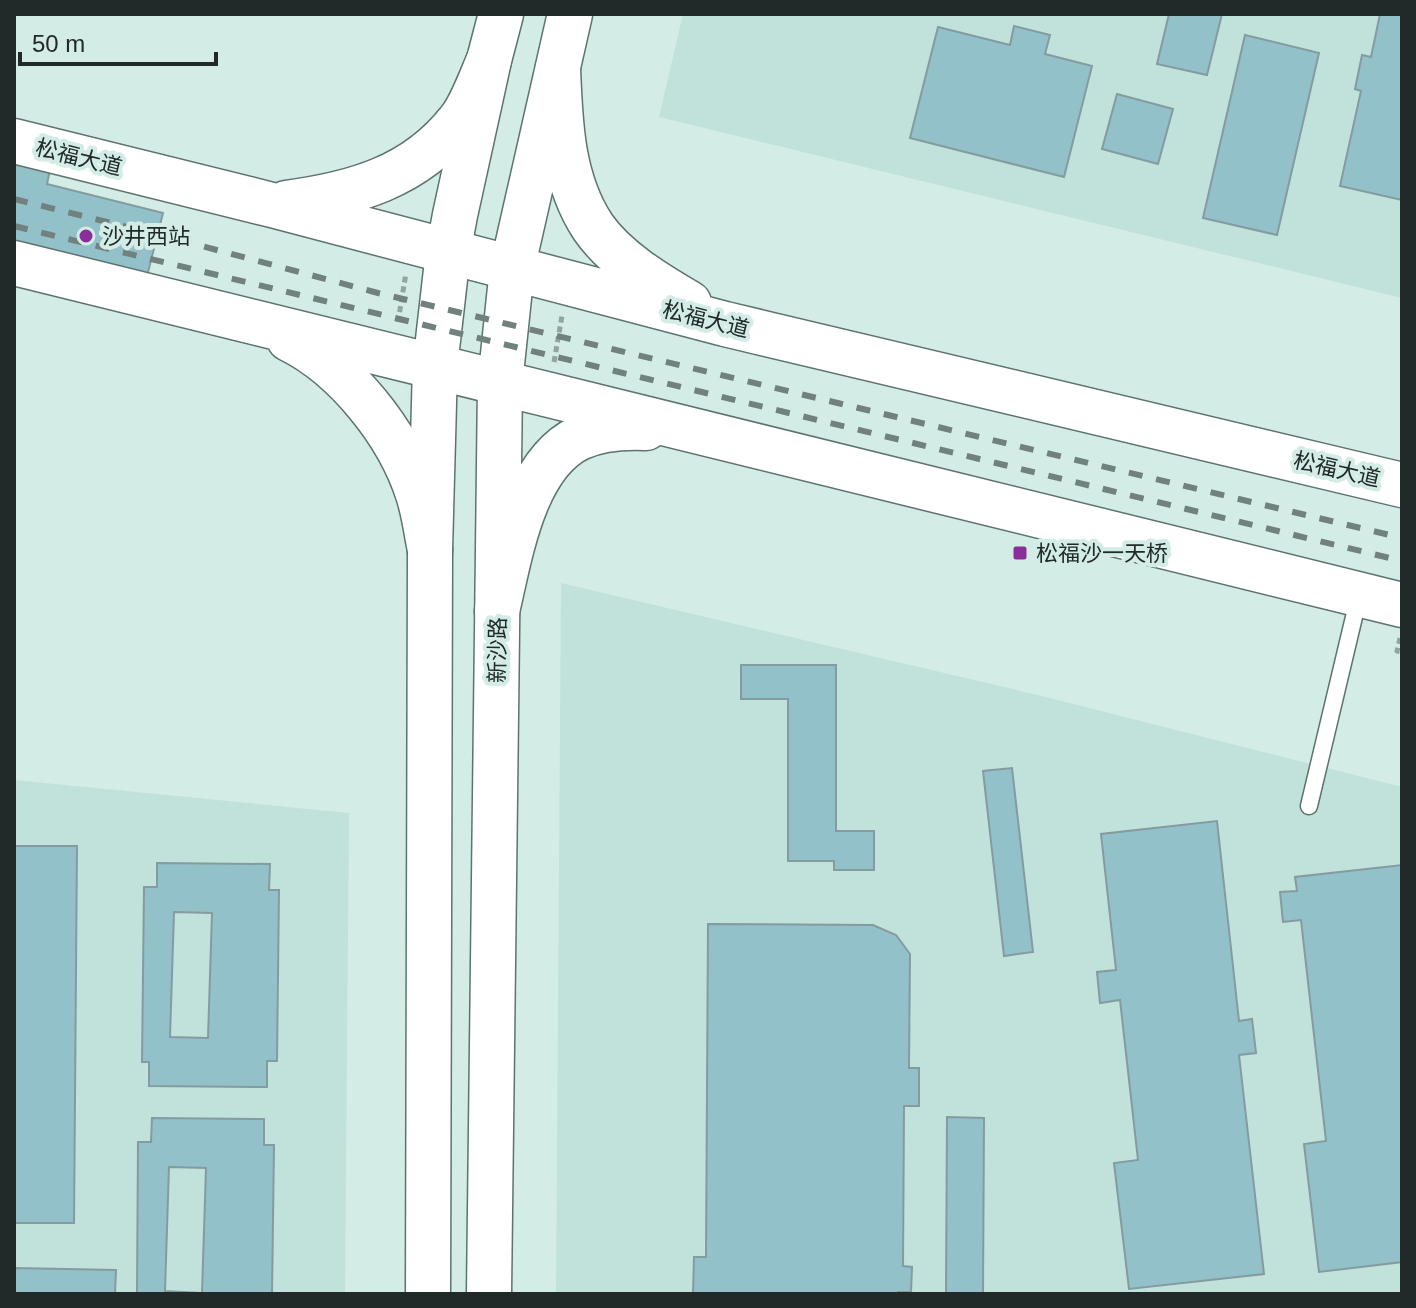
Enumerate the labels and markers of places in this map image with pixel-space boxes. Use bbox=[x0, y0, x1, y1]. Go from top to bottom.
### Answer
place label: 沙井西站 bbox=[102, 224, 190, 249]
marker: 沙井西站 bbox=[77, 227, 95, 245]
place label: 松福沙一天桥 bbox=[1036, 541, 1168, 566]
marker: 松福沙一天桥 bbox=[1011, 544, 1029, 562]

